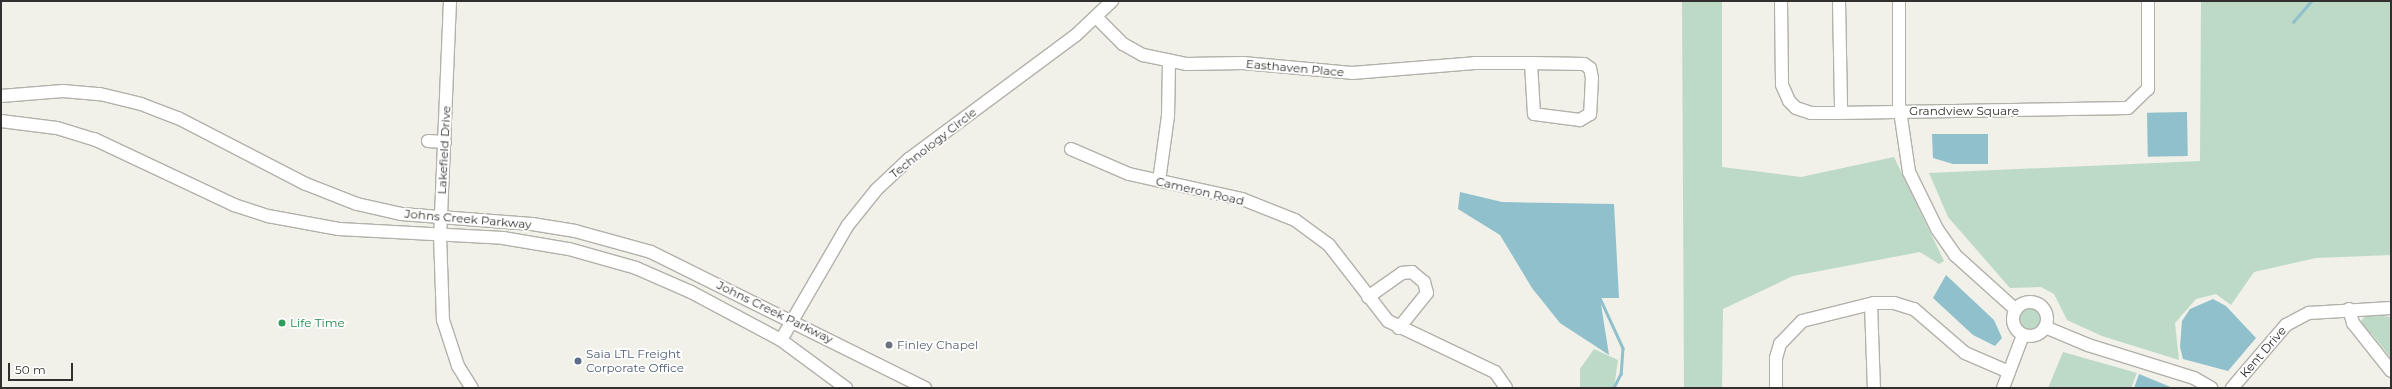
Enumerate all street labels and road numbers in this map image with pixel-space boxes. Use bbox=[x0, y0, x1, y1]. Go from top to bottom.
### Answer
street label: Easthaven Place bbox=[1245, 57, 1345, 79]
street label: Grandview Square bbox=[1909, 104, 2019, 118]
street label: Lakefield Drive bbox=[434, 105, 454, 195]
street label: Technology Circle bbox=[887, 105, 979, 181]
street label: Cameron Road bbox=[1154, 174, 1246, 208]
street label: Johns Creek Parkway bbox=[404, 206, 532, 232]
street label: Johns Creek Parkway bbox=[715, 278, 835, 346]
street label: Kent Drive bbox=[2237, 323, 2289, 381]

